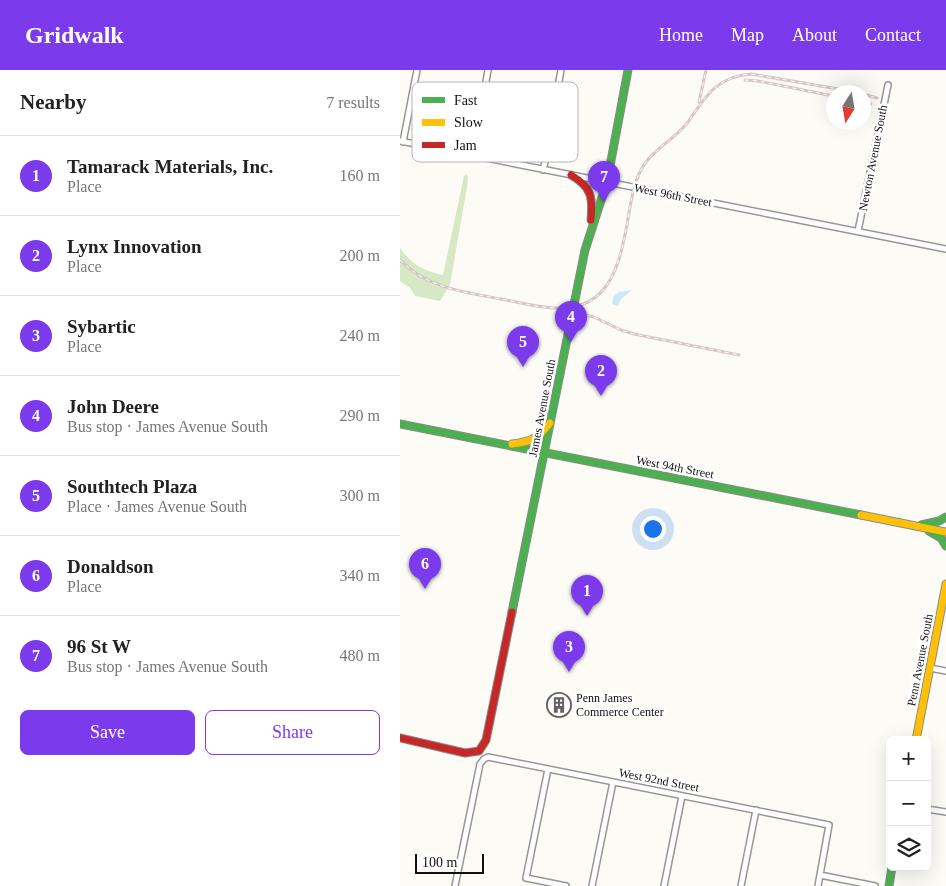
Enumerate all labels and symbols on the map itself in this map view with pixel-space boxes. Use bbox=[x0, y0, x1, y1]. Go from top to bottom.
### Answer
legend bbox=[412, 82, 578, 162]
north arrow bbox=[826, 85, 871, 130]
text: Fast bbox=[454, 93, 477, 108]
street label: Newton Avenue South bbox=[856, 104, 890, 212]
text: Slow bbox=[454, 115, 484, 130]
text: Jam bbox=[454, 138, 477, 153]
pin: 7 bbox=[588, 161, 620, 202]
street label: West 96th Street bbox=[633, 181, 714, 210]
pin: 4 bbox=[555, 301, 587, 342]
pin: 5 bbox=[507, 326, 539, 367]
pin: 2 bbox=[585, 355, 617, 396]
street label: James Avenue South bbox=[526, 358, 558, 458]
street label: West 94th Street bbox=[635, 453, 716, 482]
your location bbox=[640, 516, 666, 542]
pin: 6 bbox=[409, 548, 441, 589]
pin: 1 bbox=[571, 575, 603, 616]
street label: Penn Avenue South bbox=[904, 613, 936, 707]
pin: 3 bbox=[553, 631, 585, 672]
place label: Penn James Commerce Center bbox=[576, 691, 664, 719]
building icon: Penn James Commerce Center bbox=[546, 692, 572, 718]
street label: West 92nd Street bbox=[618, 765, 701, 795]
scale bar bbox=[415, 851, 484, 874]

